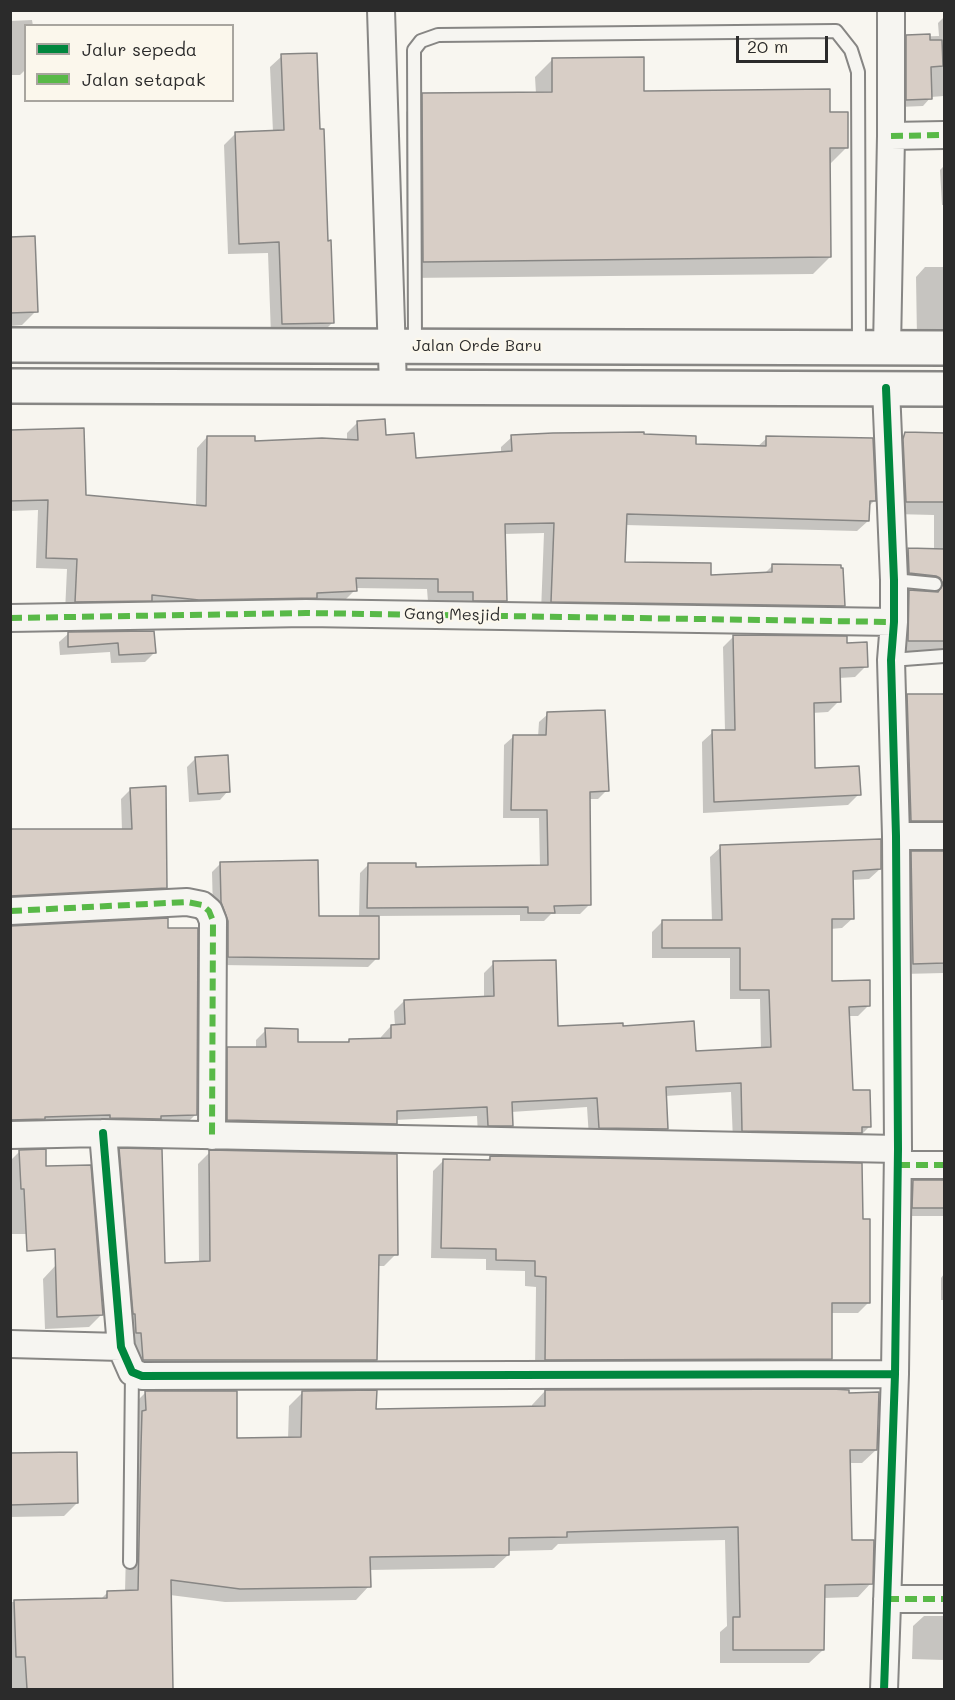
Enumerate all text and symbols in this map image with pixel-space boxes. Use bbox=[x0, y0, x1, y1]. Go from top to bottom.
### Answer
legend bbox=[24, 24, 234, 102]
scale bar bbox=[739, 24, 830, 62]
text: 20 m bbox=[747, 34, 788, 58]
text: Jalur sepeda bbox=[82, 37, 197, 61]
text: Jalan setapak bbox=[82, 67, 205, 91]
street label: Jalan Orde Baru bbox=[412, 336, 542, 356]
street label: Gang Mesjid bbox=[404, 605, 500, 625]

